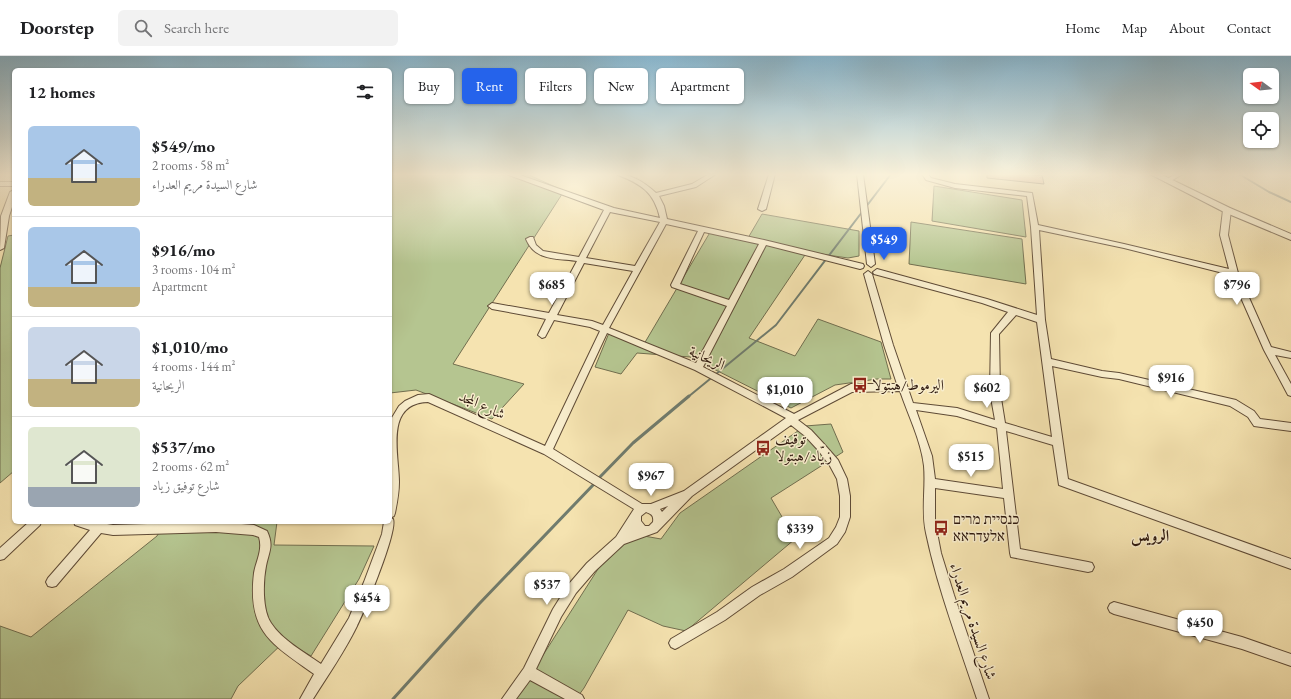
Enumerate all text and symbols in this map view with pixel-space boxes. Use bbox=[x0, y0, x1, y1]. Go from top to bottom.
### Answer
search box bbox=[118, 10, 398, 46]
text: Doorstep bbox=[20, 15, 94, 40]
icon: search bbox=[132, 17, 154, 39]
text: Search here bbox=[164, 18, 229, 37]
text: Home bbox=[1065, 19, 1100, 37]
text: Map bbox=[1122, 19, 1147, 37]
text: About bbox=[1169, 19, 1205, 37]
text: Contact bbox=[1227, 19, 1271, 37]
chip: Buy bbox=[404, 68, 454, 104]
chip: Rent bbox=[462, 68, 517, 104]
chip: Filters bbox=[525, 68, 586, 104]
chip: New bbox=[594, 68, 648, 104]
chip: Apartment bbox=[656, 68, 744, 104]
north arrow bbox=[1243, 68, 1279, 104]
map controls bbox=[1243, 68, 1279, 148]
text: 12 homes bbox=[28, 81, 95, 103]
icon: filters bbox=[354, 81, 376, 103]
button: locate bbox=[1243, 112, 1279, 148]
text: $549/mo bbox=[152, 135, 215, 157]
icon: home bbox=[60, 142, 108, 190]
text: 2 rooms · 58 m² bbox=[152, 157, 229, 174]
text: شارع السيدة مريم العدراء bbox=[152, 176, 257, 193]
pin: $549 bbox=[860, 227, 908, 261]
text: $549 bbox=[871, 231, 897, 248]
text: $916/mo bbox=[152, 239, 215, 261]
icon: home bbox=[60, 243, 108, 291]
text: 3 rooms · 104 m² bbox=[152, 261, 236, 278]
pin: $685 bbox=[528, 272, 576, 306]
pin: $796 bbox=[1213, 272, 1261, 306]
text: $685 bbox=[539, 276, 565, 293]
text: $796 bbox=[1224, 276, 1250, 293]
text: Apartment bbox=[152, 278, 207, 295]
text: $1,010/mo bbox=[152, 336, 228, 358]
street label: الريحانية bbox=[686, 341, 728, 374]
icon: home bbox=[60, 343, 108, 391]
text: 4 rooms · 144 m² bbox=[152, 358, 236, 375]
pin: $916 bbox=[1147, 365, 1195, 399]
text: $916 bbox=[1158, 369, 1184, 386]
place label: اليرموط/هبتولا bbox=[872, 375, 944, 394]
pin: $602 bbox=[963, 375, 1011, 409]
bus stop icon: اليرموط/هبتولا bbox=[851, 376, 869, 394]
text: الريحانية bbox=[152, 377, 185, 394]
pin: $1,010 bbox=[752, 377, 818, 411]
text: $602 bbox=[974, 379, 1000, 396]
text: $1,010 bbox=[767, 381, 803, 398]
street label: شارع المجد bbox=[454, 386, 508, 427]
place label: توقيف زيّاد/هبتولا bbox=[775, 429, 832, 465]
text: $537/mo bbox=[152, 436, 215, 458]
bus stop icon: توقيف زيّاد/هبتولا bbox=[754, 439, 772, 457]
icon: home bbox=[60, 443, 108, 491]
pin: $515 bbox=[947, 444, 995, 478]
text: $515 bbox=[958, 448, 984, 465]
text: 2 rooms · 62 m² bbox=[152, 458, 229, 475]
pin: $967 bbox=[627, 463, 675, 497]
text: $967 bbox=[638, 467, 664, 484]
text: شارع توفيق زياد bbox=[152, 477, 220, 494]
place label: כנסיית מרים אלעדראא bbox=[953, 509, 1020, 545]
pin: $339 bbox=[776, 516, 824, 550]
bus stop icon: כנסיית מרים אלעדראא bbox=[932, 519, 950, 537]
text: $339 bbox=[787, 520, 813, 537]
district label: الرويس bbox=[1131, 525, 1169, 547]
street label: شارع السيدة مريم العدراء bbox=[942, 560, 1001, 683]
pin: $537 bbox=[523, 572, 571, 606]
text: $537 bbox=[534, 576, 560, 593]
pin: $454 bbox=[343, 585, 391, 619]
text: $454 bbox=[354, 589, 380, 606]
pin: $450 bbox=[1176, 610, 1224, 644]
text: $450 bbox=[1187, 614, 1213, 631]

